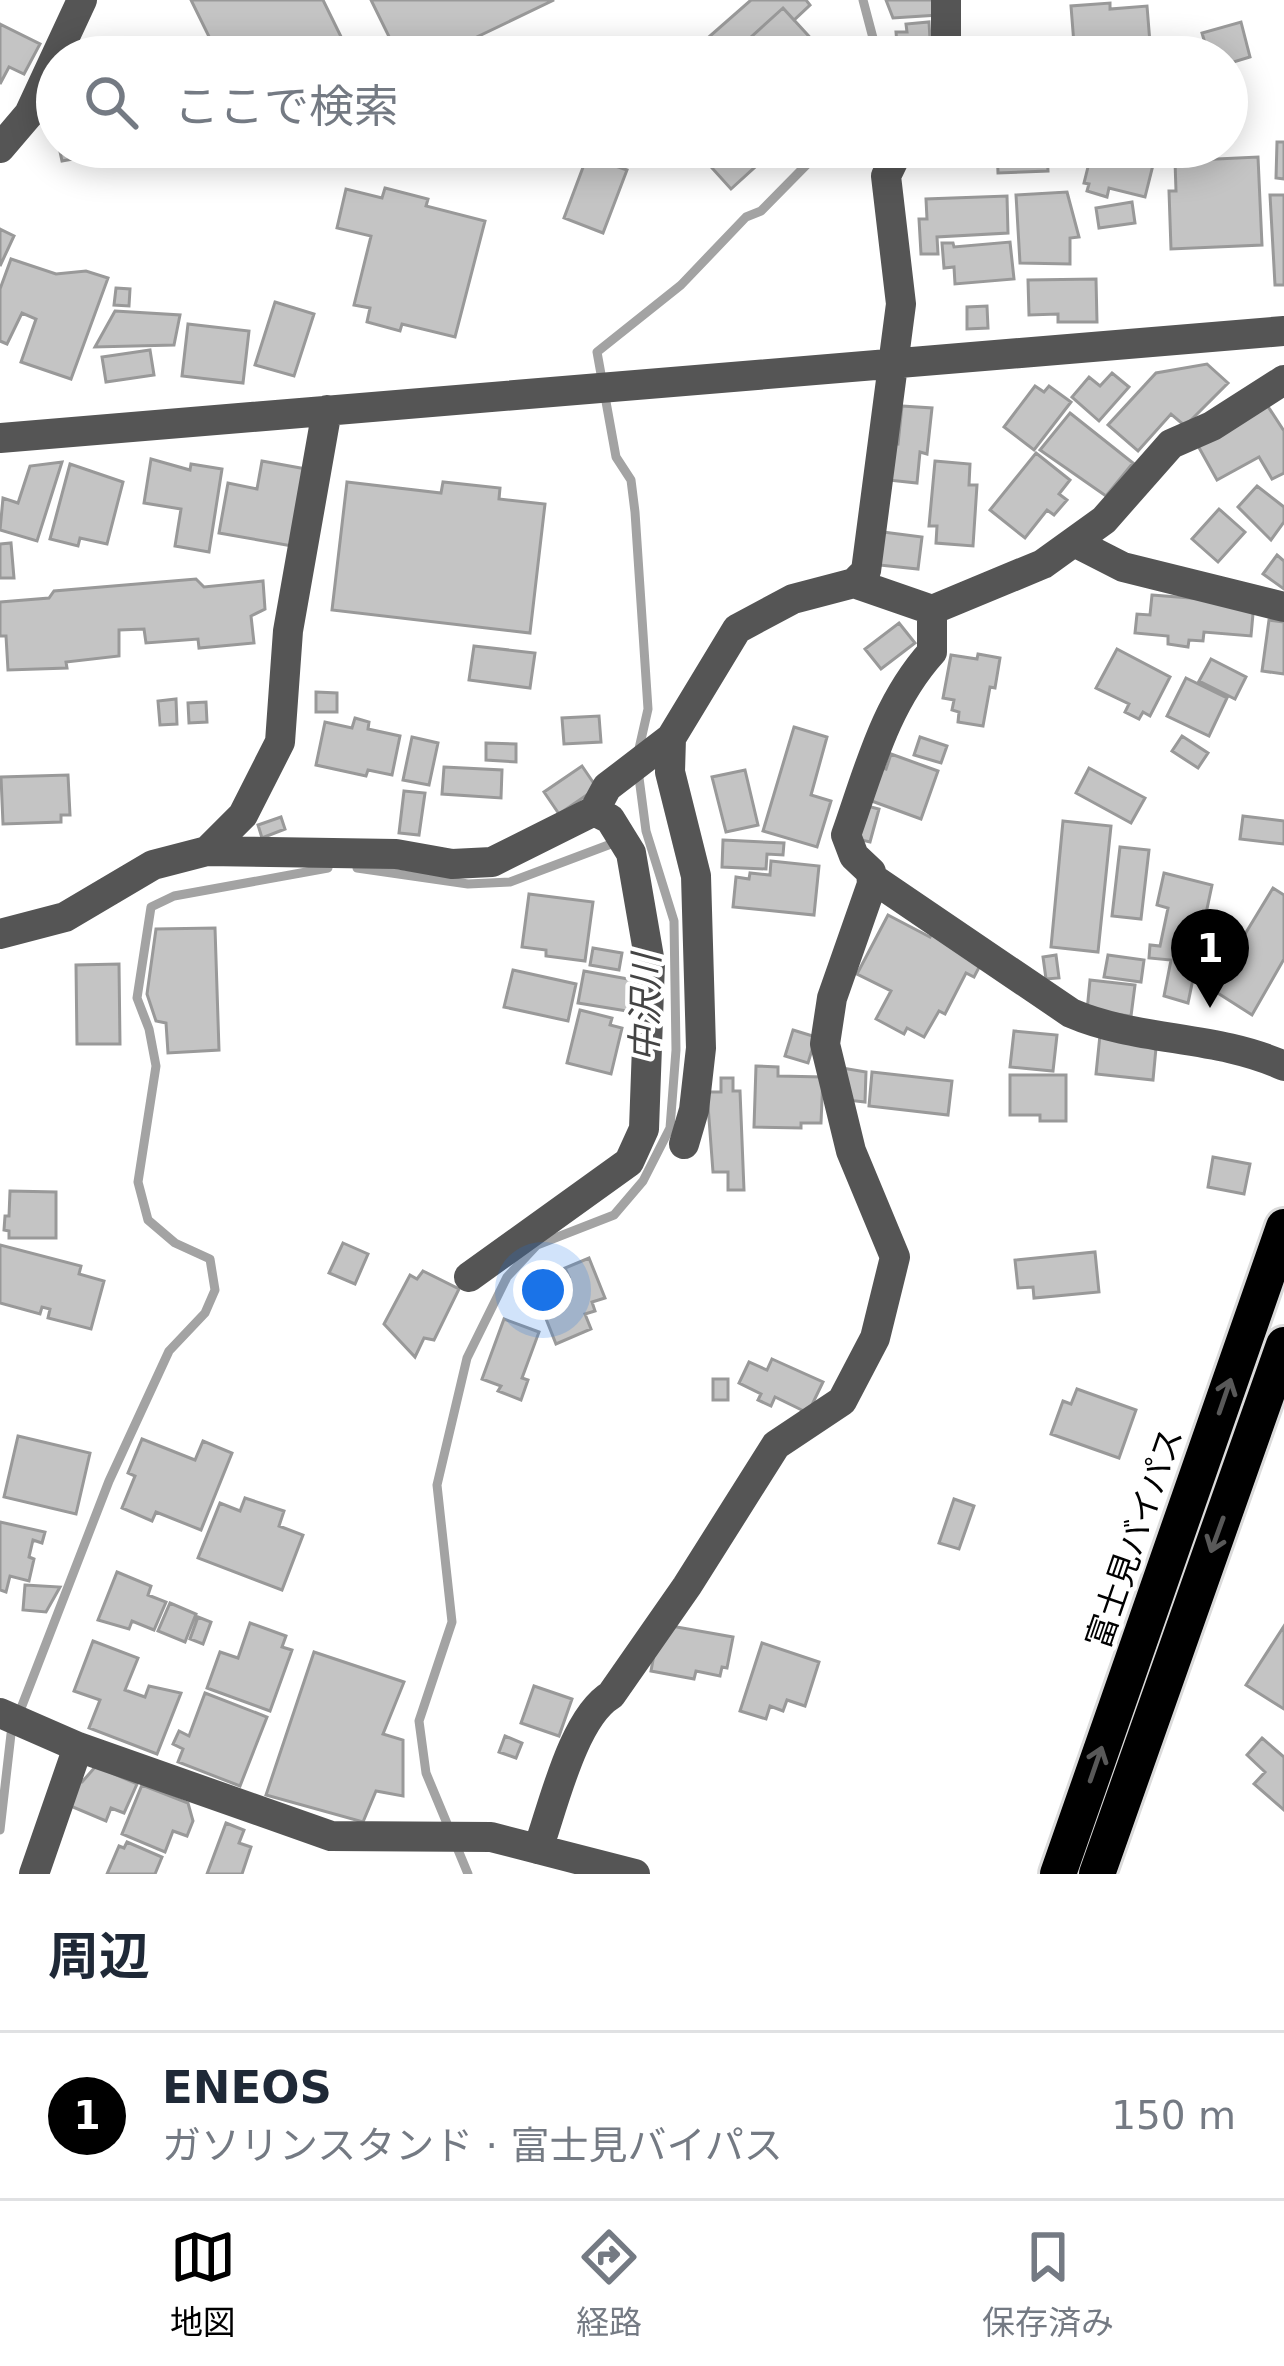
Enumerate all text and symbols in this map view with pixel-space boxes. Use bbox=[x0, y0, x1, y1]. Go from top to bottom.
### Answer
search box bbox=[36, 36, 1248, 168]
icon: search bbox=[78, 69, 144, 135]
text: ここで検索 bbox=[174, 80, 399, 133]
pin: 1 bbox=[1171, 909, 1249, 1008]
water label: 中沢川 bbox=[624, 950, 667, 1062]
your location bbox=[513, 1260, 573, 1320]
one-way arrow bbox=[1216, 1378, 1237, 1415]
street label: 富士見バイパス bbox=[1079, 1423, 1190, 1653]
one-way arrow bbox=[1205, 1516, 1226, 1553]
one-way arrow bbox=[1087, 1746, 1108, 1783]
text: 周辺 bbox=[48, 1927, 150, 1986]
text: ENEOS bbox=[162, 2061, 332, 2114]
text: 1 bbox=[73, 2093, 101, 2138]
text: 150 m bbox=[1111, 2093, 1236, 2138]
text: ガソリンスタンド · 富士見バイパス bbox=[162, 2123, 783, 2168]
tab: 地図 bbox=[170, 2224, 236, 2344]
tab: 経路 bbox=[576, 2224, 642, 2344]
tab: 保存済み bbox=[982, 2224, 1114, 2344]

